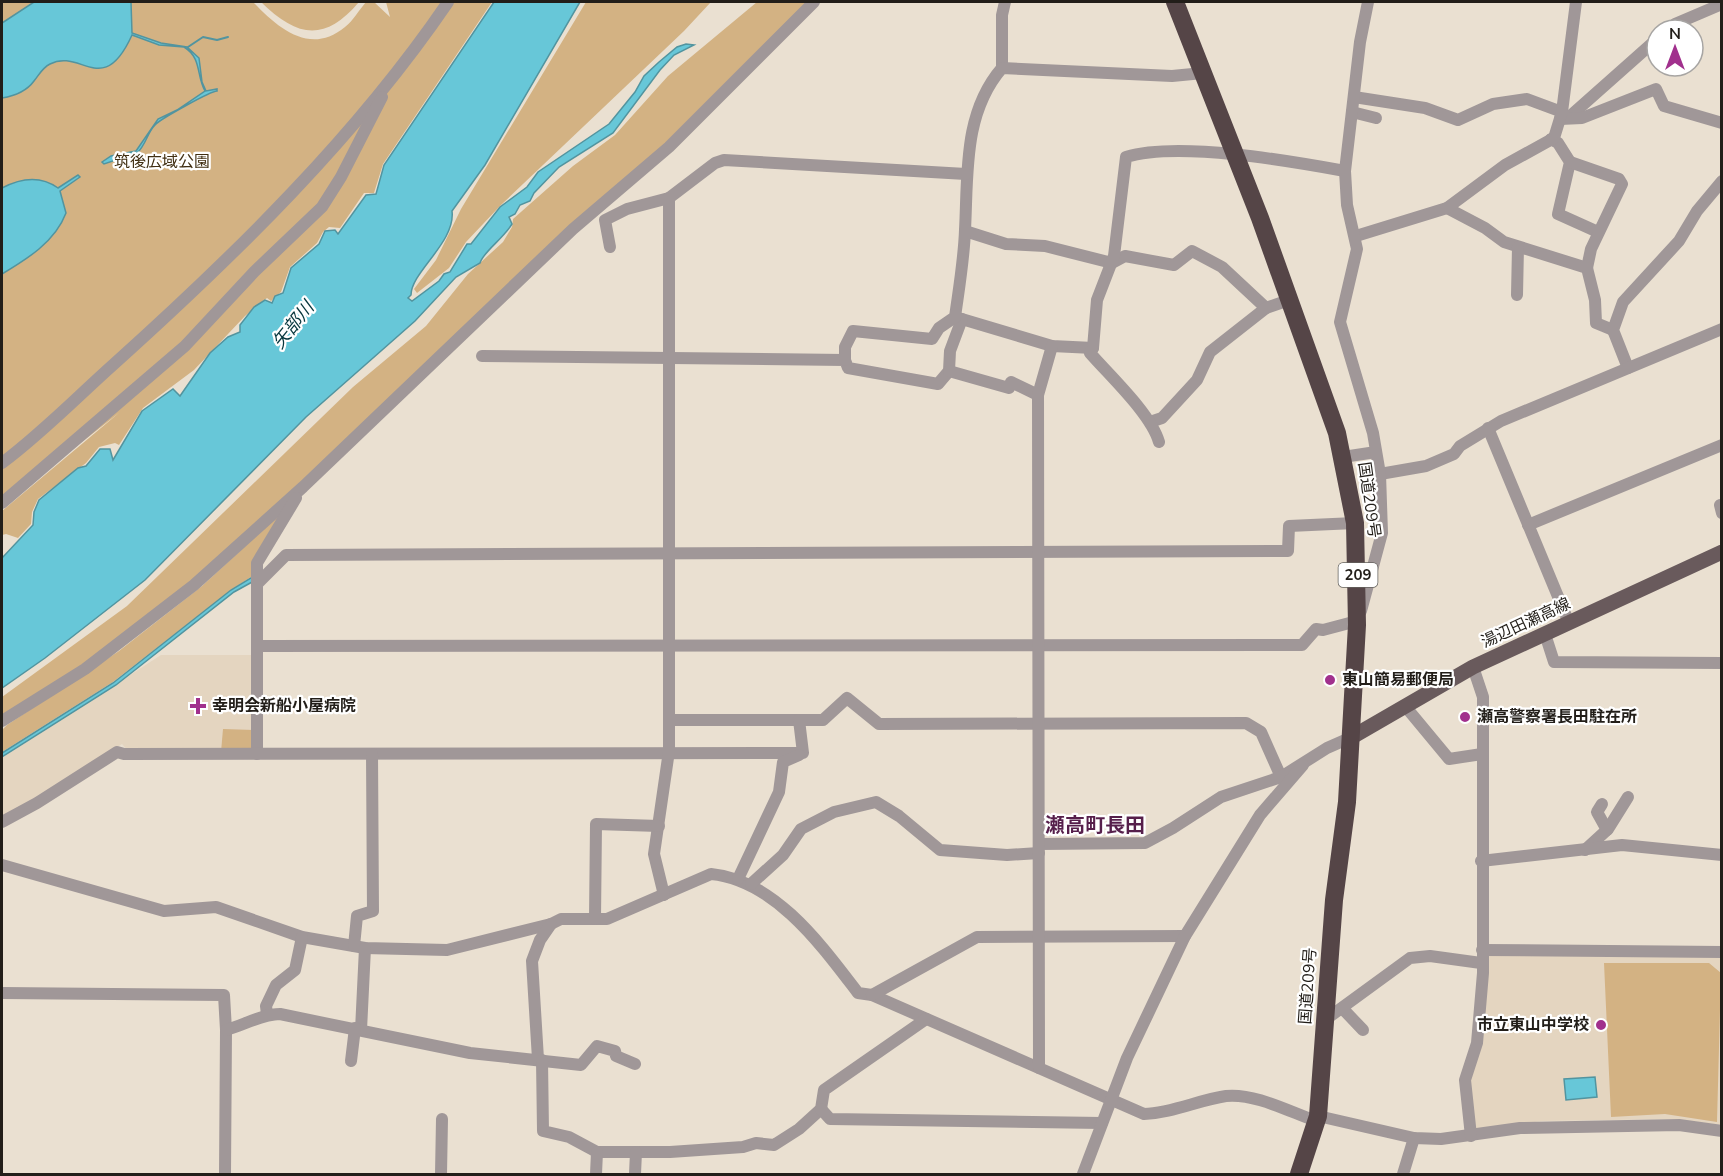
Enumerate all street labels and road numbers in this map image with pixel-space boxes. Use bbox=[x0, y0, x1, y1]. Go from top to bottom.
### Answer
street label: 国道209号 bbox=[1353, 460, 1385, 540]
road number: 209 bbox=[1338, 563, 1378, 587]
street label: 湯辺田瀬高線 bbox=[1478, 593, 1574, 653]
street label: 国道209号 bbox=[1294, 947, 1322, 1025]

